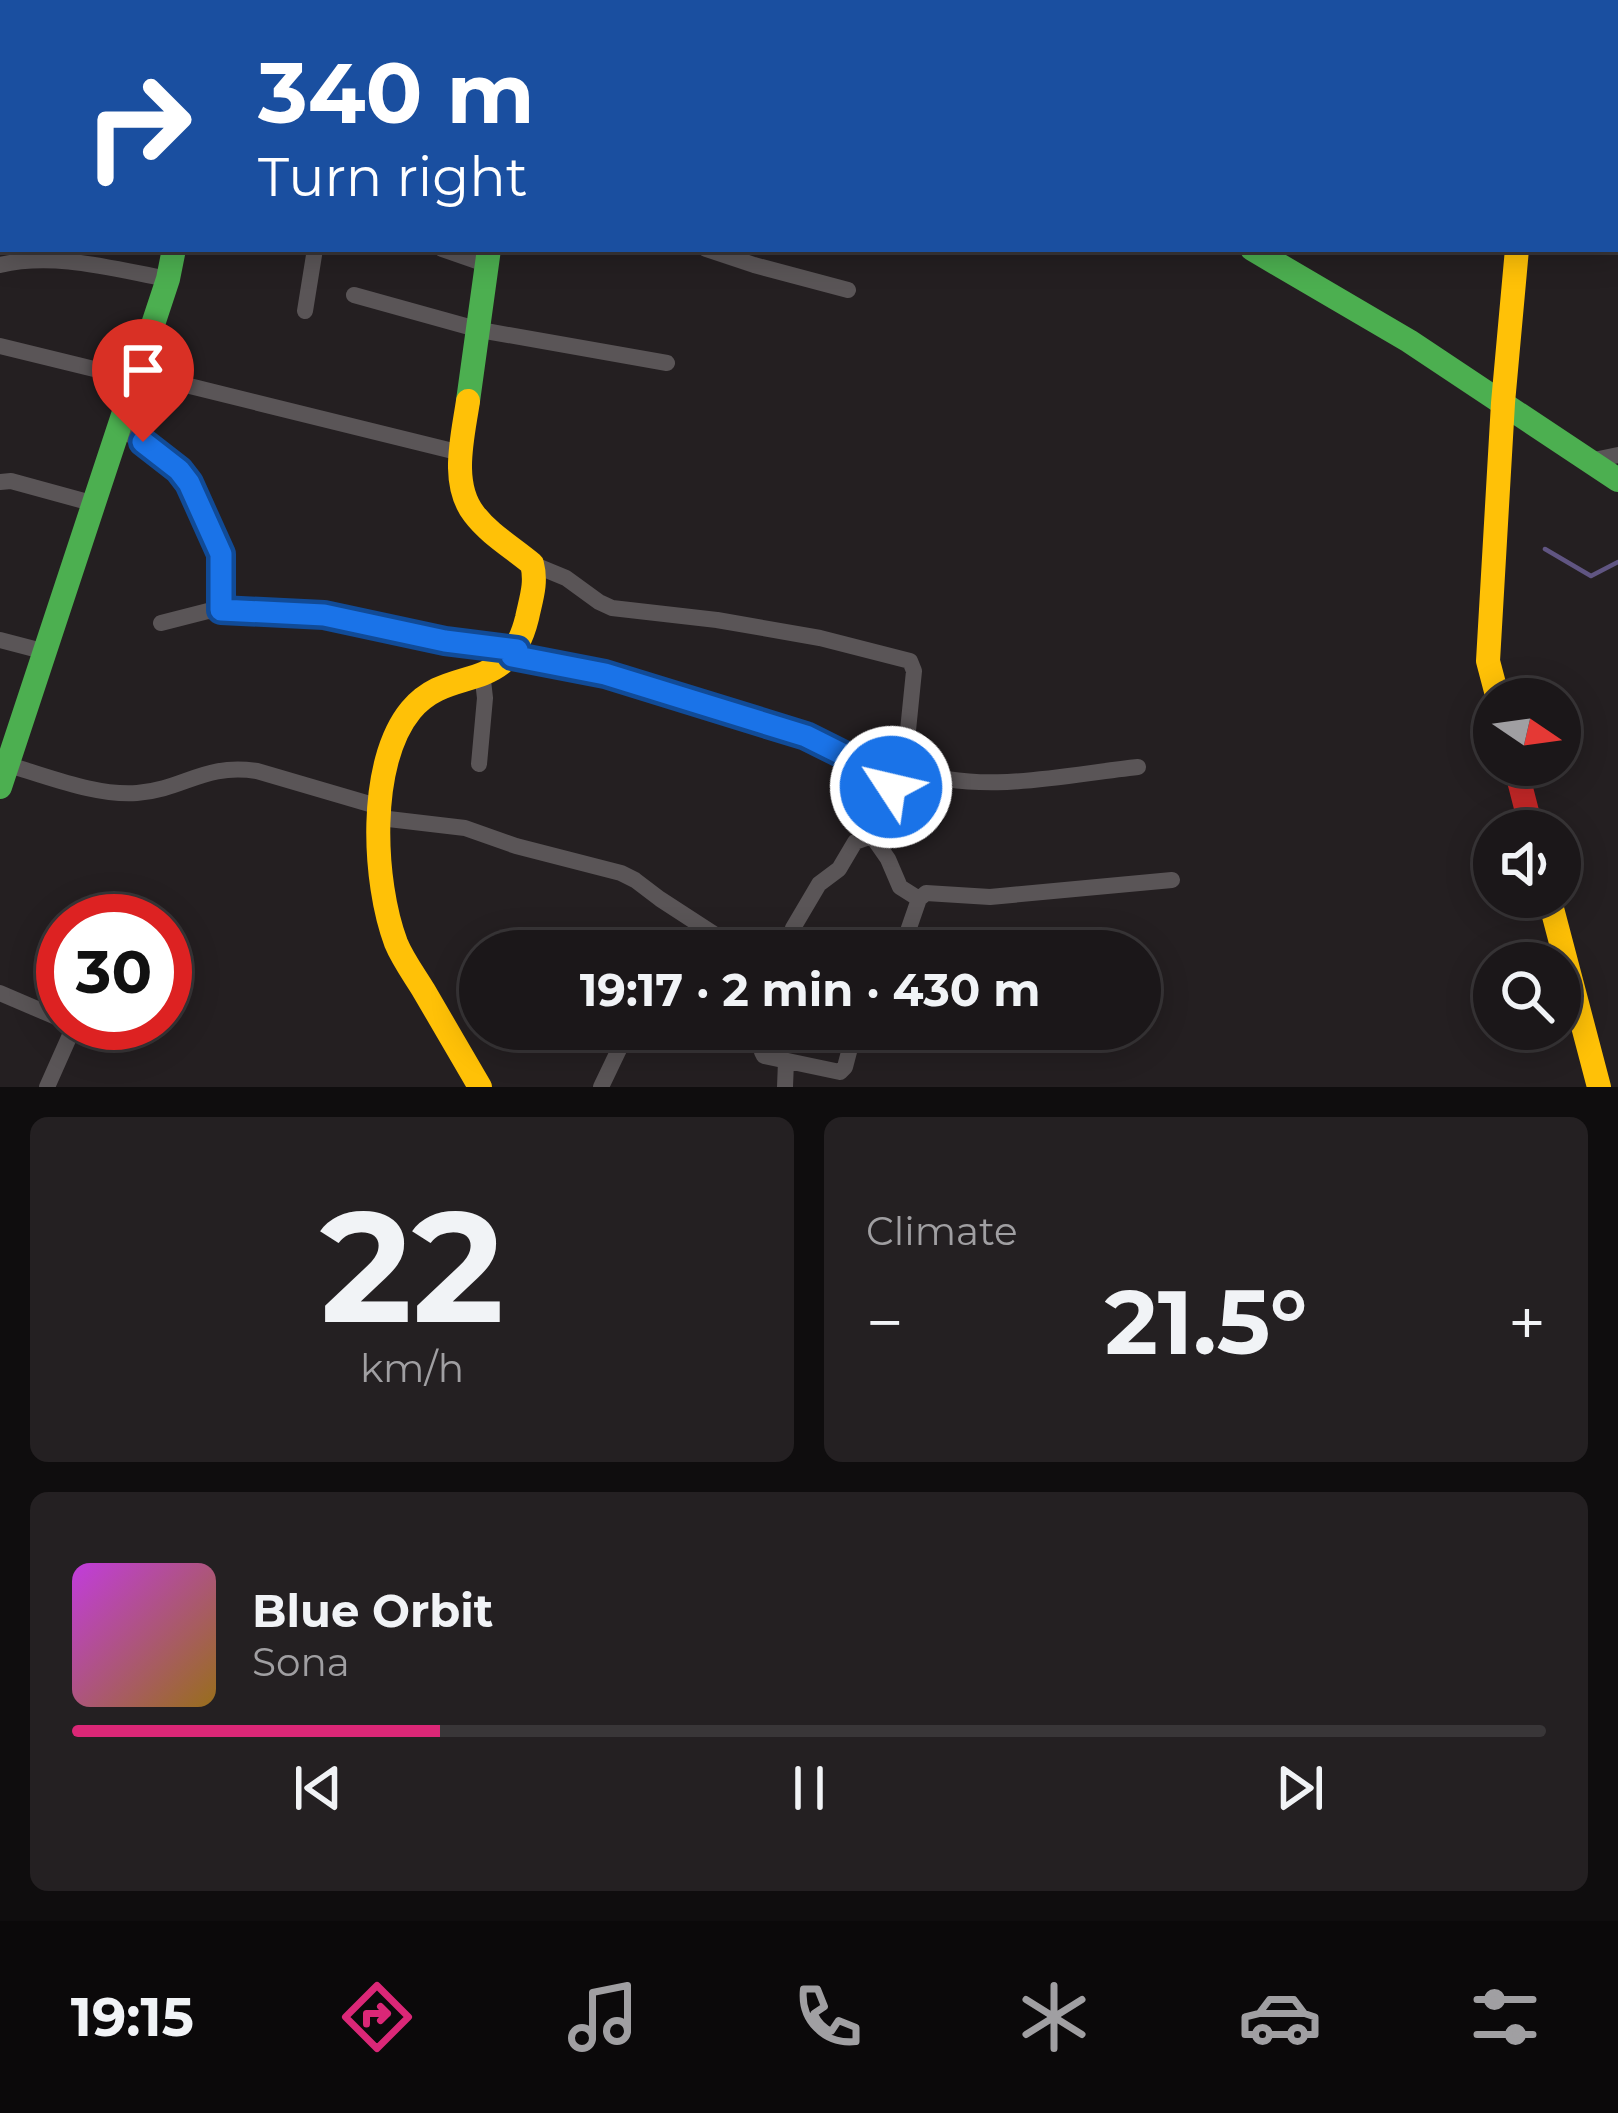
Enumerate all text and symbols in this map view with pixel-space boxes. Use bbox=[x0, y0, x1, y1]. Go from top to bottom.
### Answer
text: 340 m bbox=[258, 42, 535, 144]
icon: right bbox=[60, 48, 216, 204]
text: Turn right bbox=[258, 144, 528, 210]
pin bbox=[92, 319, 194, 442]
icon: arrive bbox=[110, 337, 176, 403]
north arrow bbox=[1473, 678, 1581, 786]
map controls bbox=[1473, 678, 1581, 1050]
position arrow bbox=[828, 724, 954, 850]
button: sound bbox=[1473, 810, 1581, 918]
speed limit sign: 30 bbox=[36, 894, 192, 1050]
button: search bbox=[1473, 942, 1581, 1050]
text: 19:17 · 2 min · 430 m bbox=[580, 962, 1040, 1017]
text: 22 bbox=[320, 1171, 504, 1361]
text: Climate bbox=[866, 1207, 1018, 1255]
text: 21.5° bbox=[1105, 1267, 1307, 1377]
text: − bbox=[866, 1282, 904, 1363]
text: + bbox=[1508, 1282, 1546, 1363]
text: km/h bbox=[360, 1344, 464, 1392]
text: Blue Orbit bbox=[252, 1583, 493, 1638]
text: Sona bbox=[252, 1638, 350, 1686]
icon: previous bbox=[285, 1755, 351, 1821]
icon: pause bbox=[776, 1755, 842, 1821]
icon: next bbox=[1267, 1755, 1333, 1821]
icon: directions bbox=[335, 1975, 419, 2059]
icon: music bbox=[561, 1975, 645, 2059]
icon: phone bbox=[786, 1975, 870, 2059]
icon: climate bbox=[1012, 1975, 1096, 2059]
icon: car bbox=[1238, 1975, 1322, 2059]
icon: filters bbox=[1463, 1975, 1547, 2059]
text: 19:15 bbox=[71, 1984, 194, 2050]

